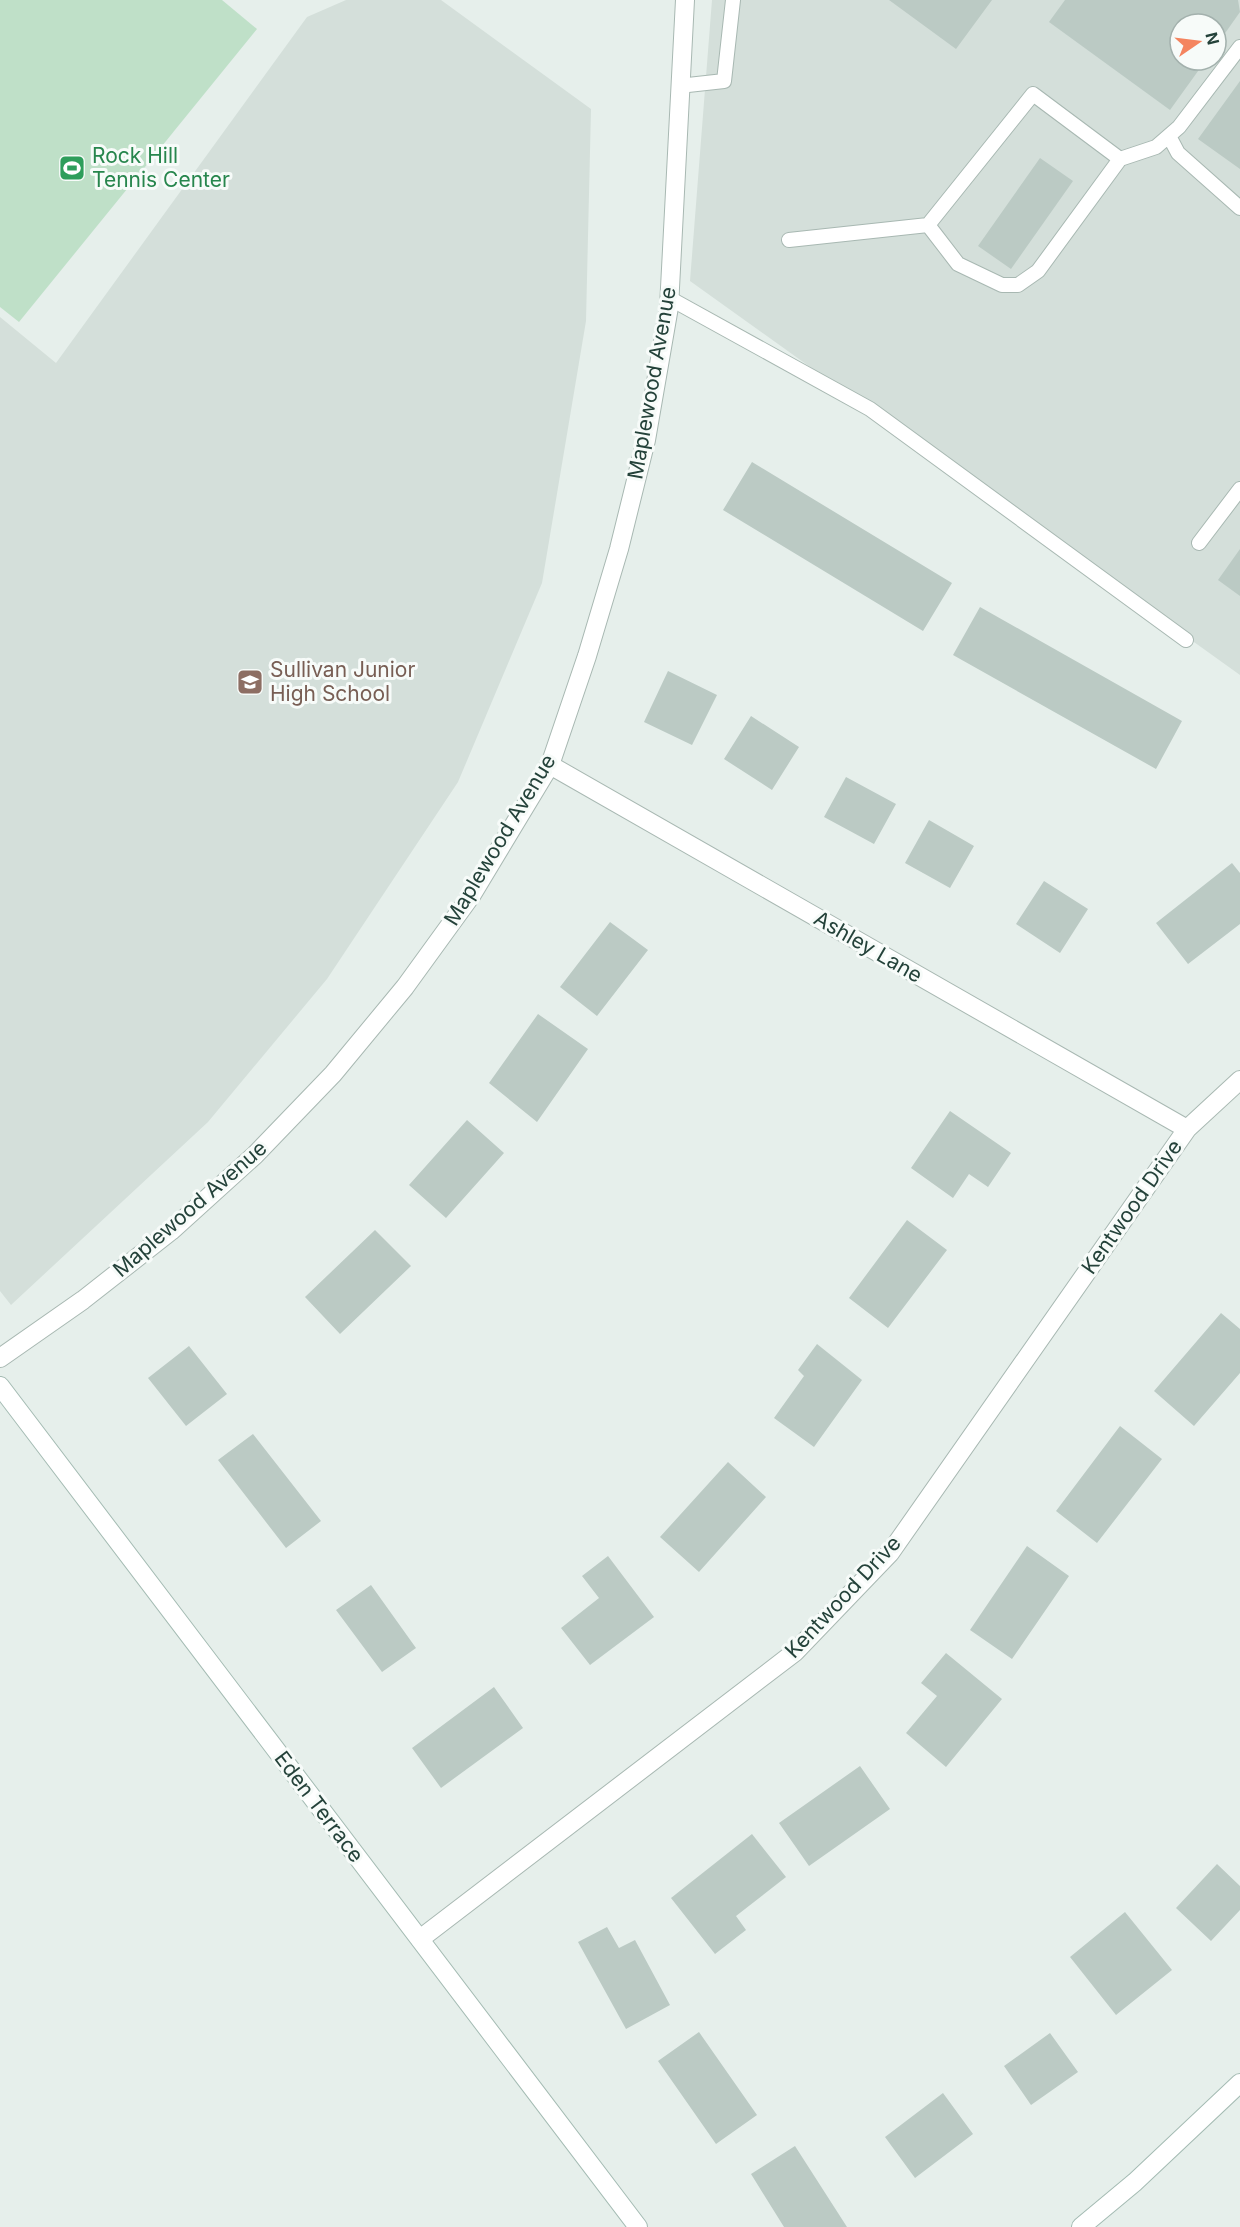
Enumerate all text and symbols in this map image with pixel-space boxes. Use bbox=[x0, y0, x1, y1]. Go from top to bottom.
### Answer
north arrow bbox=[1168, 12, 1228, 72]
text: N bbox=[1201, 30, 1224, 47]
place label: Rock Hill Tennis Center bbox=[92, 143, 230, 192]
sports icon: Rock Hill Tennis Center bbox=[57, 153, 87, 183]
street label: Maplewood Avenue bbox=[622, 285, 681, 481]
place label: Sullivan Junior High School bbox=[270, 657, 415, 706]
school or university icon: Sullivan Junior High School bbox=[235, 667, 265, 697]
street label: Maplewood Avenue bbox=[439, 750, 561, 930]
street label: Ashley Lane bbox=[810, 906, 927, 988]
street label: Maplewood Avenue bbox=[108, 1135, 271, 1282]
street label: Kentwood Drive bbox=[1076, 1135, 1187, 1279]
street label: Kentwood Drive bbox=[780, 1530, 906, 1663]
street label: Eden Terrace bbox=[270, 1746, 369, 1867]

